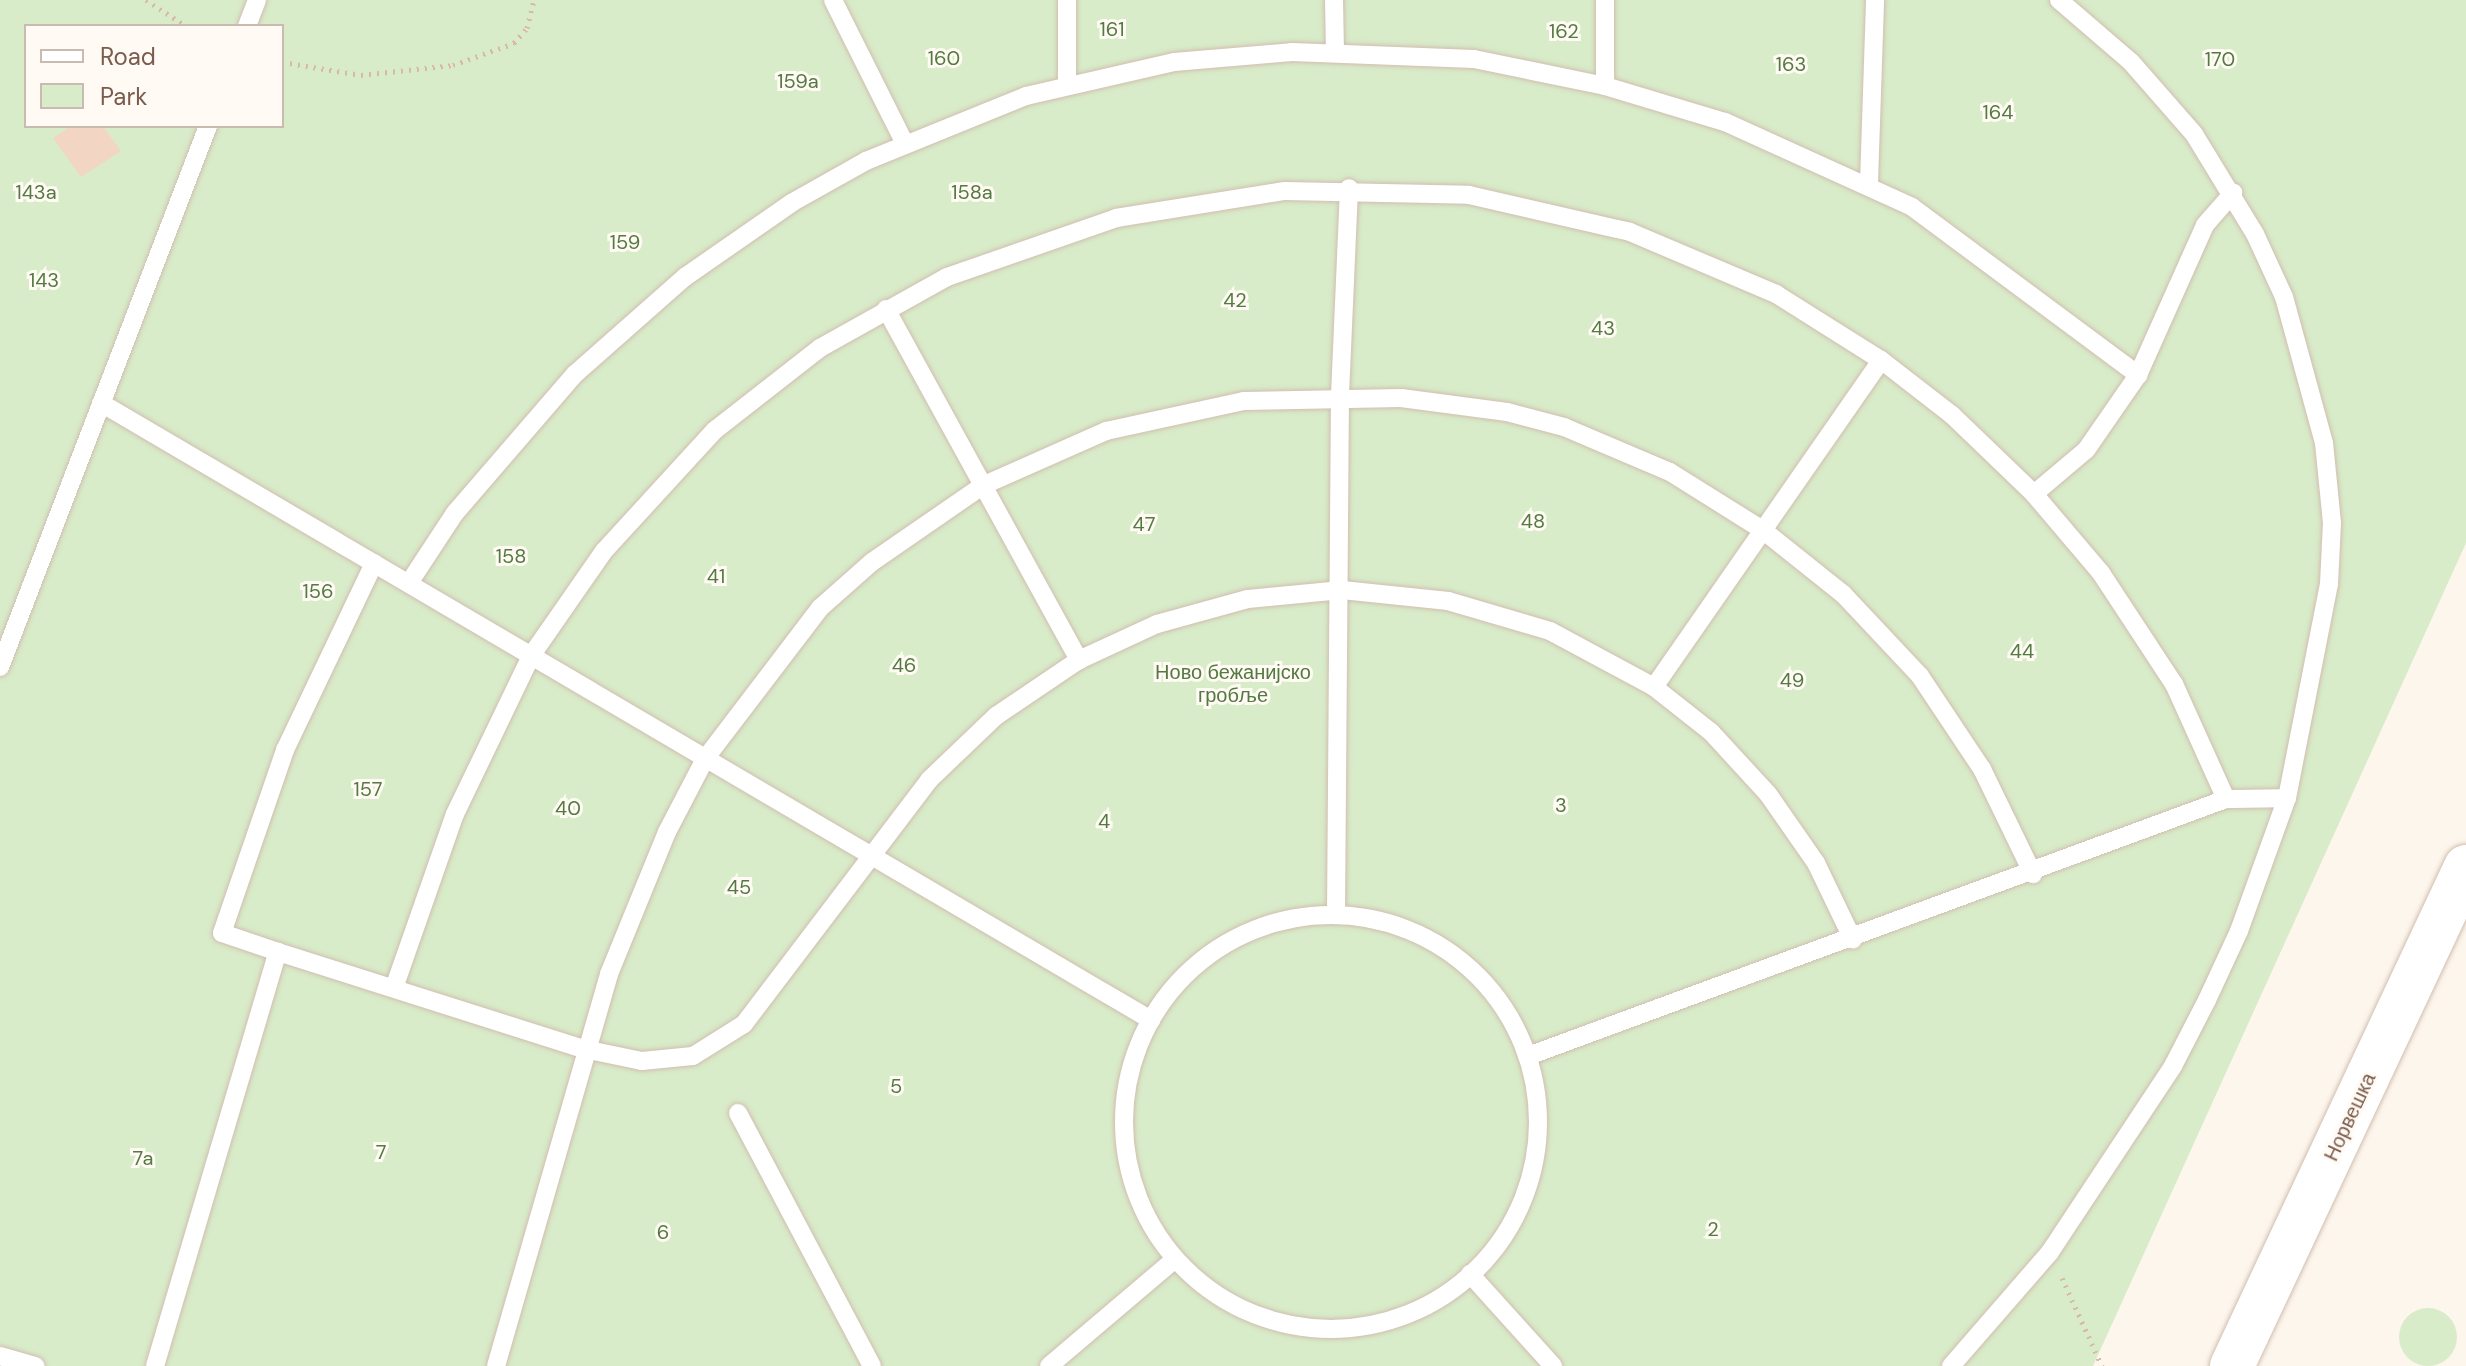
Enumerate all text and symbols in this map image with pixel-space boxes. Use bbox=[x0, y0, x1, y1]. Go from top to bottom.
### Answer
park label: 161 bbox=[1099, 17, 1125, 41]
park label: 162 bbox=[1549, 19, 1579, 43]
legend bbox=[24, 24, 284, 128]
text: Road bbox=[100, 41, 156, 72]
park label: 160 bbox=[928, 46, 960, 70]
park label: 170 bbox=[2205, 47, 2235, 71]
park label: 163 bbox=[1776, 52, 1806, 76]
park label: 159a bbox=[777, 69, 819, 93]
text: Park bbox=[100, 81, 147, 112]
park label: 164 bbox=[1983, 100, 2013, 124]
park label: 143a bbox=[15, 180, 57, 204]
park label: 158a bbox=[951, 180, 993, 204]
park label: 159 bbox=[610, 230, 640, 254]
park label: 143 bbox=[29, 268, 59, 292]
park label: 42 bbox=[1223, 288, 1247, 312]
park label: 43 bbox=[1591, 316, 1615, 340]
park label: 48 bbox=[1521, 509, 1545, 533]
park label: 47 bbox=[1133, 512, 1155, 536]
park label: 158 bbox=[496, 544, 526, 568]
park label: 41 bbox=[707, 564, 725, 588]
park label: 156 bbox=[303, 579, 333, 603]
park label: 44 bbox=[2010, 639, 2034, 663]
park label: 46 bbox=[892, 653, 916, 677]
park label: Ново бежанијско гробље bbox=[1155, 660, 1311, 707]
park label: 49 bbox=[1780, 668, 1804, 692]
park label: 157 bbox=[354, 777, 382, 801]
park label: 3 bbox=[1555, 793, 1567, 817]
park label: 40 bbox=[555, 796, 581, 820]
park label: 4 bbox=[1098, 809, 1110, 833]
park label: 45 bbox=[727, 875, 751, 899]
street label: Норвешка bbox=[2319, 1069, 2381, 1165]
park label: 5 bbox=[890, 1074, 902, 1098]
park label: 7 bbox=[376, 1140, 386, 1164]
park label: 7a bbox=[133, 1146, 153, 1170]
park label: 2 bbox=[1707, 1217, 1719, 1241]
park label: 6 bbox=[657, 1220, 669, 1244]

